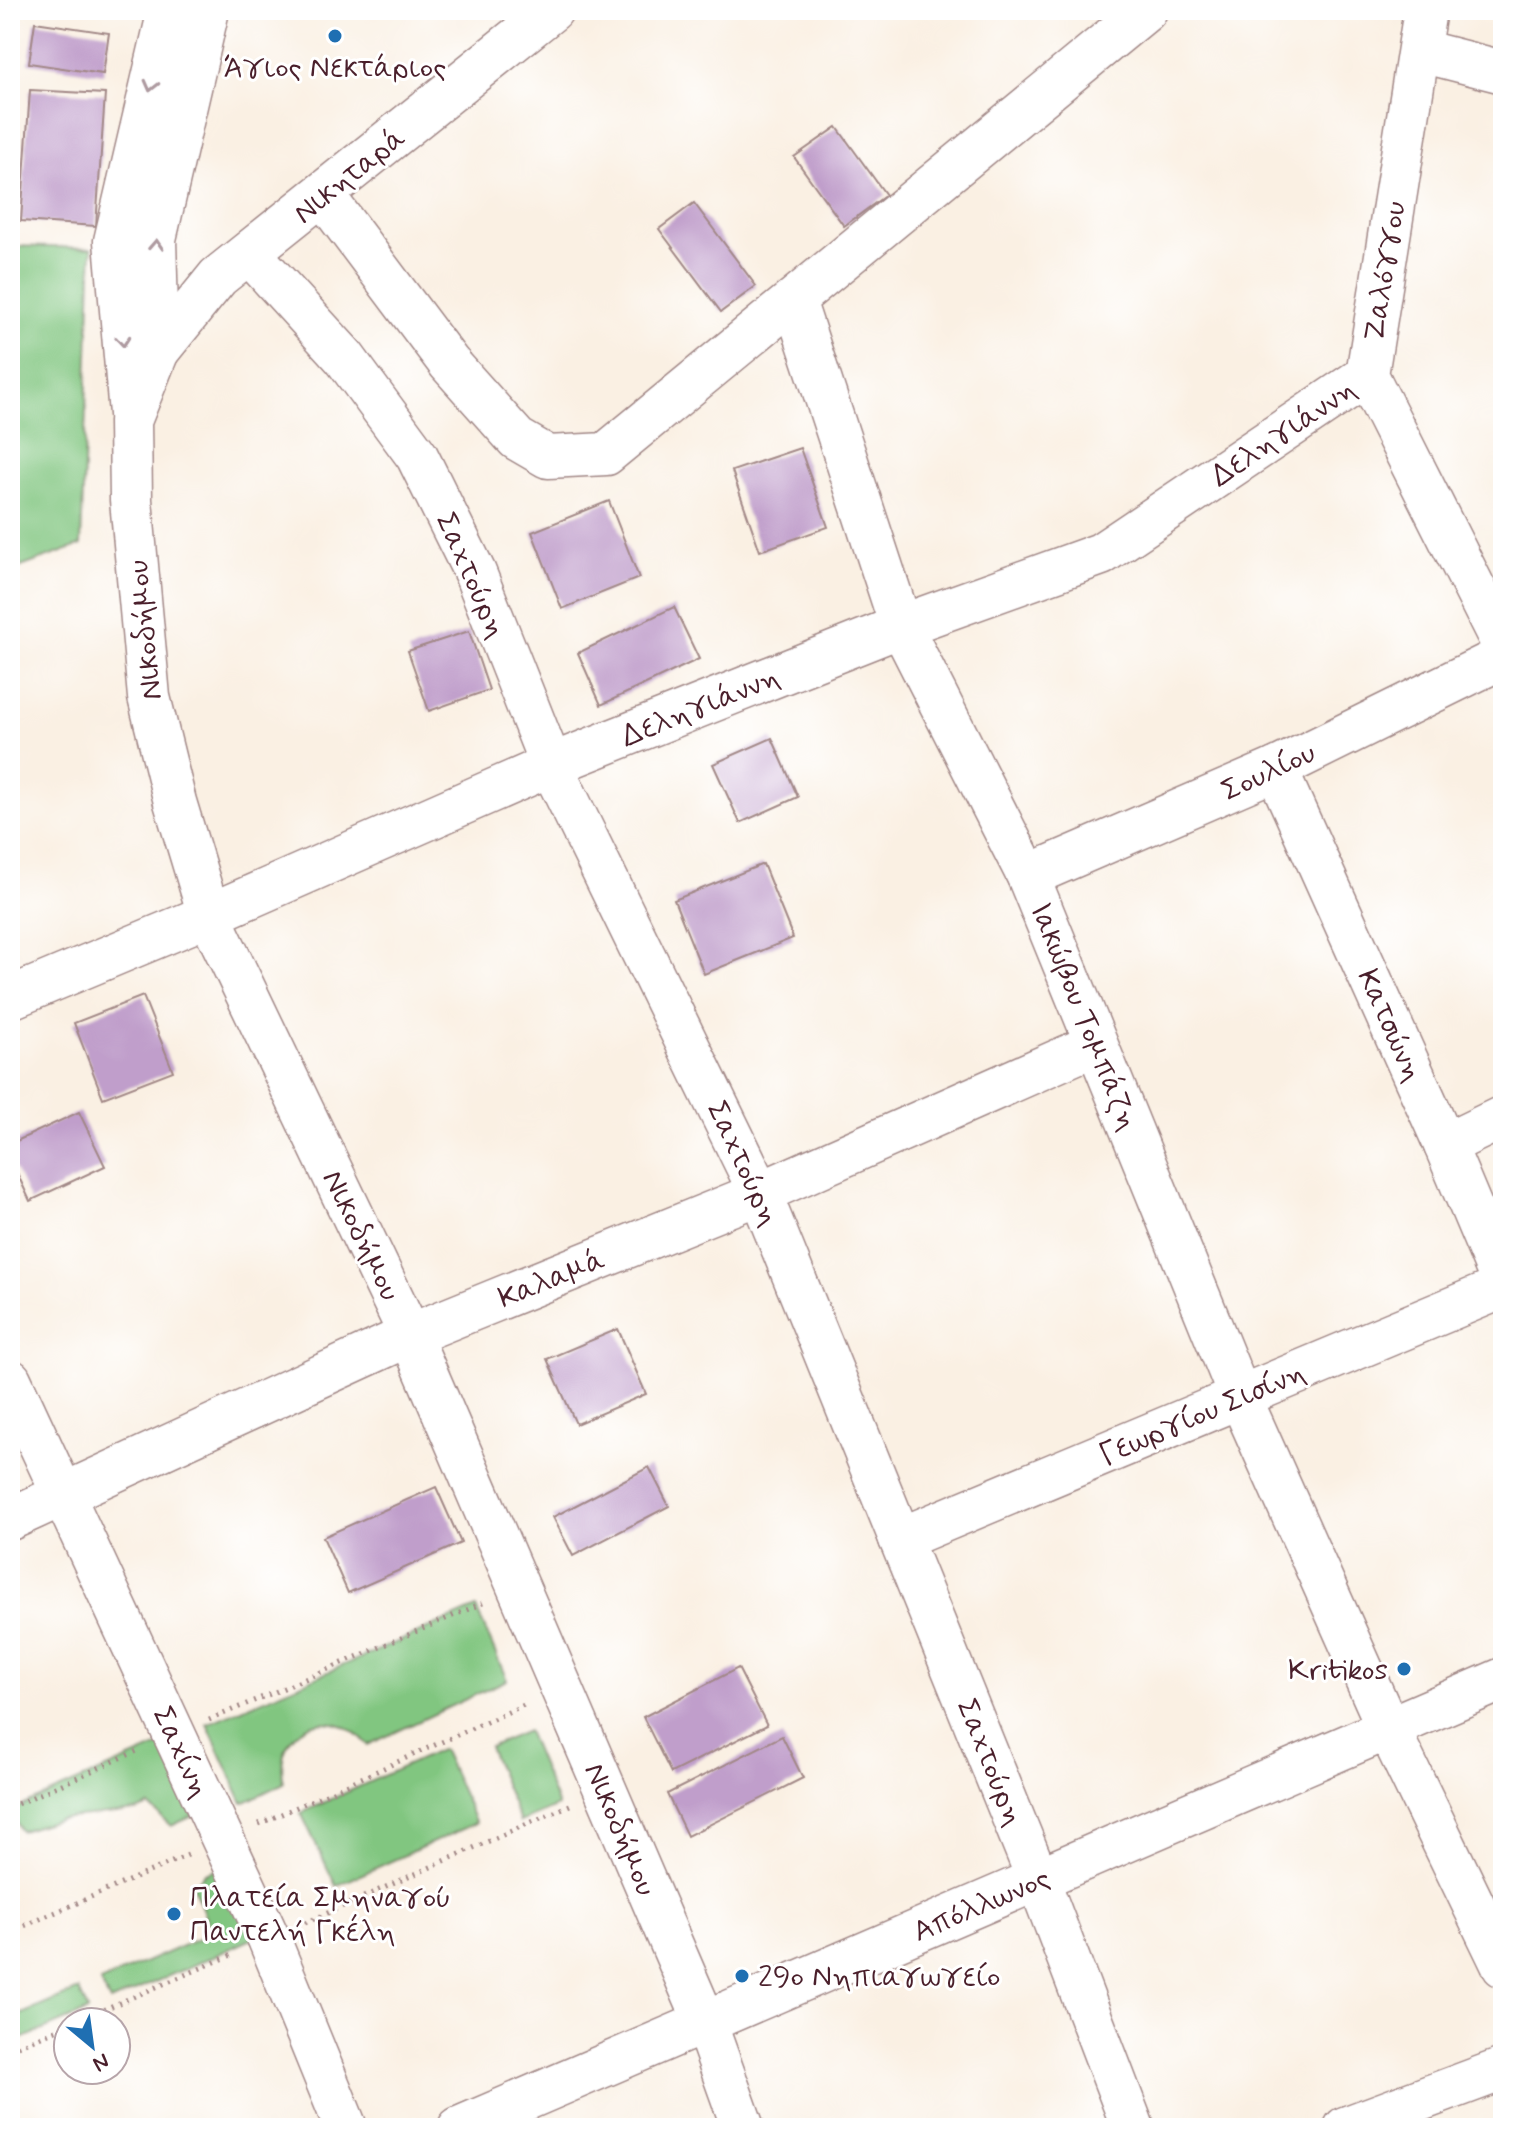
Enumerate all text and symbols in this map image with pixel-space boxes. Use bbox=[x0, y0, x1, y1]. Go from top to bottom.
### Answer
marker: Άγιος Νεκτάριος bbox=[326, 27, 344, 45]
place label: Άγιος Νεκτάριος bbox=[224, 49, 446, 88]
one-way arrow bbox=[143, 78, 160, 92]
street label: Νικηταρά bbox=[286, 119, 414, 233]
street label: Ζαλόγγου bbox=[1355, 198, 1416, 344]
one-way arrow bbox=[148, 238, 165, 251]
one-way arrow bbox=[114, 335, 131, 348]
street label: Δεληγιάννη bbox=[1203, 370, 1364, 496]
street label: Σαχτούρη bbox=[426, 507, 516, 645]
street label: Νικοδήμου bbox=[119, 558, 172, 702]
street label: Δεληγιάννη bbox=[616, 658, 786, 757]
street label: Σουλίου bbox=[1215, 734, 1322, 811]
street label: Ιακώβου Τομπάζη bbox=[1020, 897, 1147, 1136]
street label: Κατσώνη bbox=[1348, 963, 1432, 1088]
street label: Σαχτούρη bbox=[697, 1095, 789, 1232]
street label: Νικοδήμου bbox=[312, 1164, 409, 1307]
street label: Καλαμά bbox=[493, 1240, 611, 1318]
street label: Γεωργίου Σισίνη bbox=[1093, 1353, 1312, 1475]
place label: Kritikos bbox=[1288, 1651, 1388, 1690]
marker: Kritikos bbox=[1395, 1660, 1413, 1678]
street label: Σαχτούρη bbox=[947, 1693, 1033, 1832]
street label: Σαχίνη bbox=[143, 1701, 219, 1805]
street label: Νικοδήμου bbox=[574, 1757, 665, 1902]
street label: Απόλλωνος bbox=[907, 1859, 1056, 1952]
place label: Πλατεία Σμηναγού Παντελή Γκέλη bbox=[190, 1879, 451, 1952]
marker: Πλατεία Σμηναγού Παντελή Γκέλη bbox=[165, 1905, 183, 1923]
place label: 29ο Νηπιαγωγείο bbox=[758, 1958, 1001, 1997]
marker: 29ο Νηπιαγωγείο bbox=[733, 1967, 751, 1985]
north arrow bbox=[52, 2006, 132, 2086]
text: N bbox=[88, 2046, 114, 2078]

